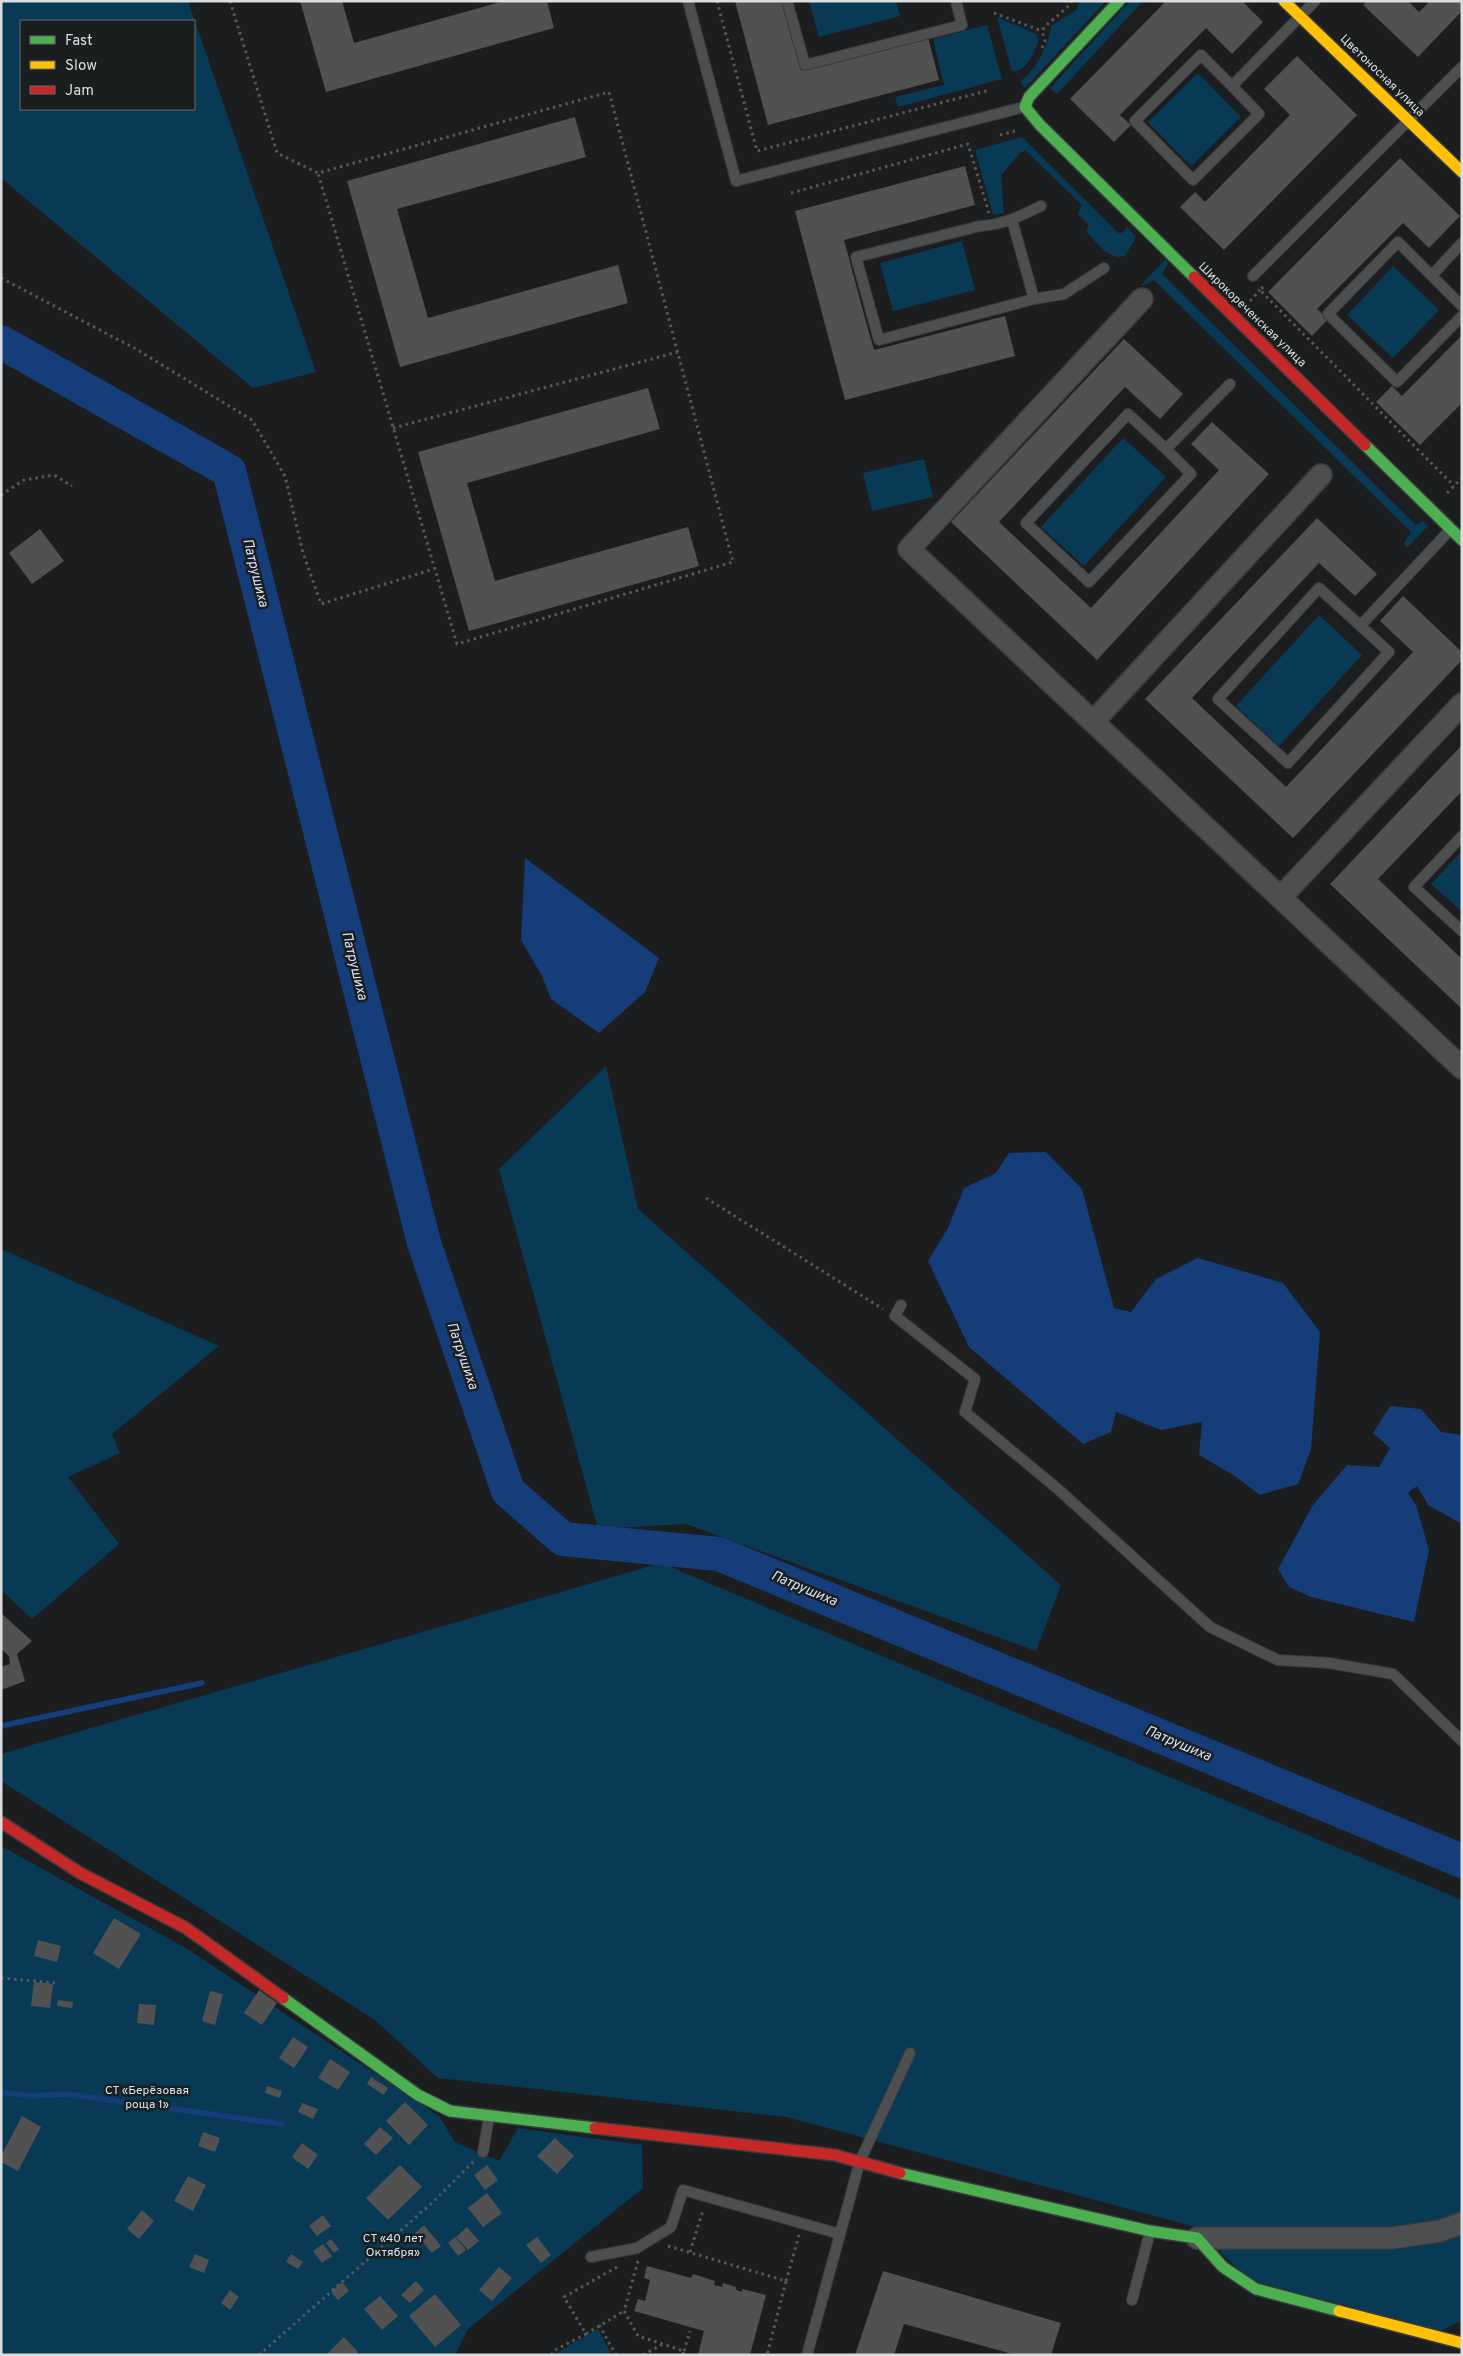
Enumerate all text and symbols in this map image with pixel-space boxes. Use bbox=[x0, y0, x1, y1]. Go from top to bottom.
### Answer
legend bbox=[20, 20, 195, 110]
street label: Цветоносная улица bbox=[1336, 31, 1428, 121]
text: Fast bbox=[65, 32, 93, 51]
text: Slow bbox=[65, 57, 97, 76]
text: Jam bbox=[65, 82, 94, 101]
street label: Широкореченская улица bbox=[1195, 259, 1309, 371]
water label: Патрушиха bbox=[238, 537, 272, 610]
water label: Патрушиха bbox=[337, 930, 371, 1003]
water label: Патрушиха bbox=[443, 1320, 482, 1393]
water label: Патрушиха bbox=[768, 1567, 840, 1611]
water label: Патрушиха bbox=[1142, 1722, 1214, 1766]
park label: СТ «Берёзовая роща 1» bbox=[105, 2083, 189, 2113]
park label: СТ «40 лет Октября» bbox=[363, 2231, 424, 2261]

